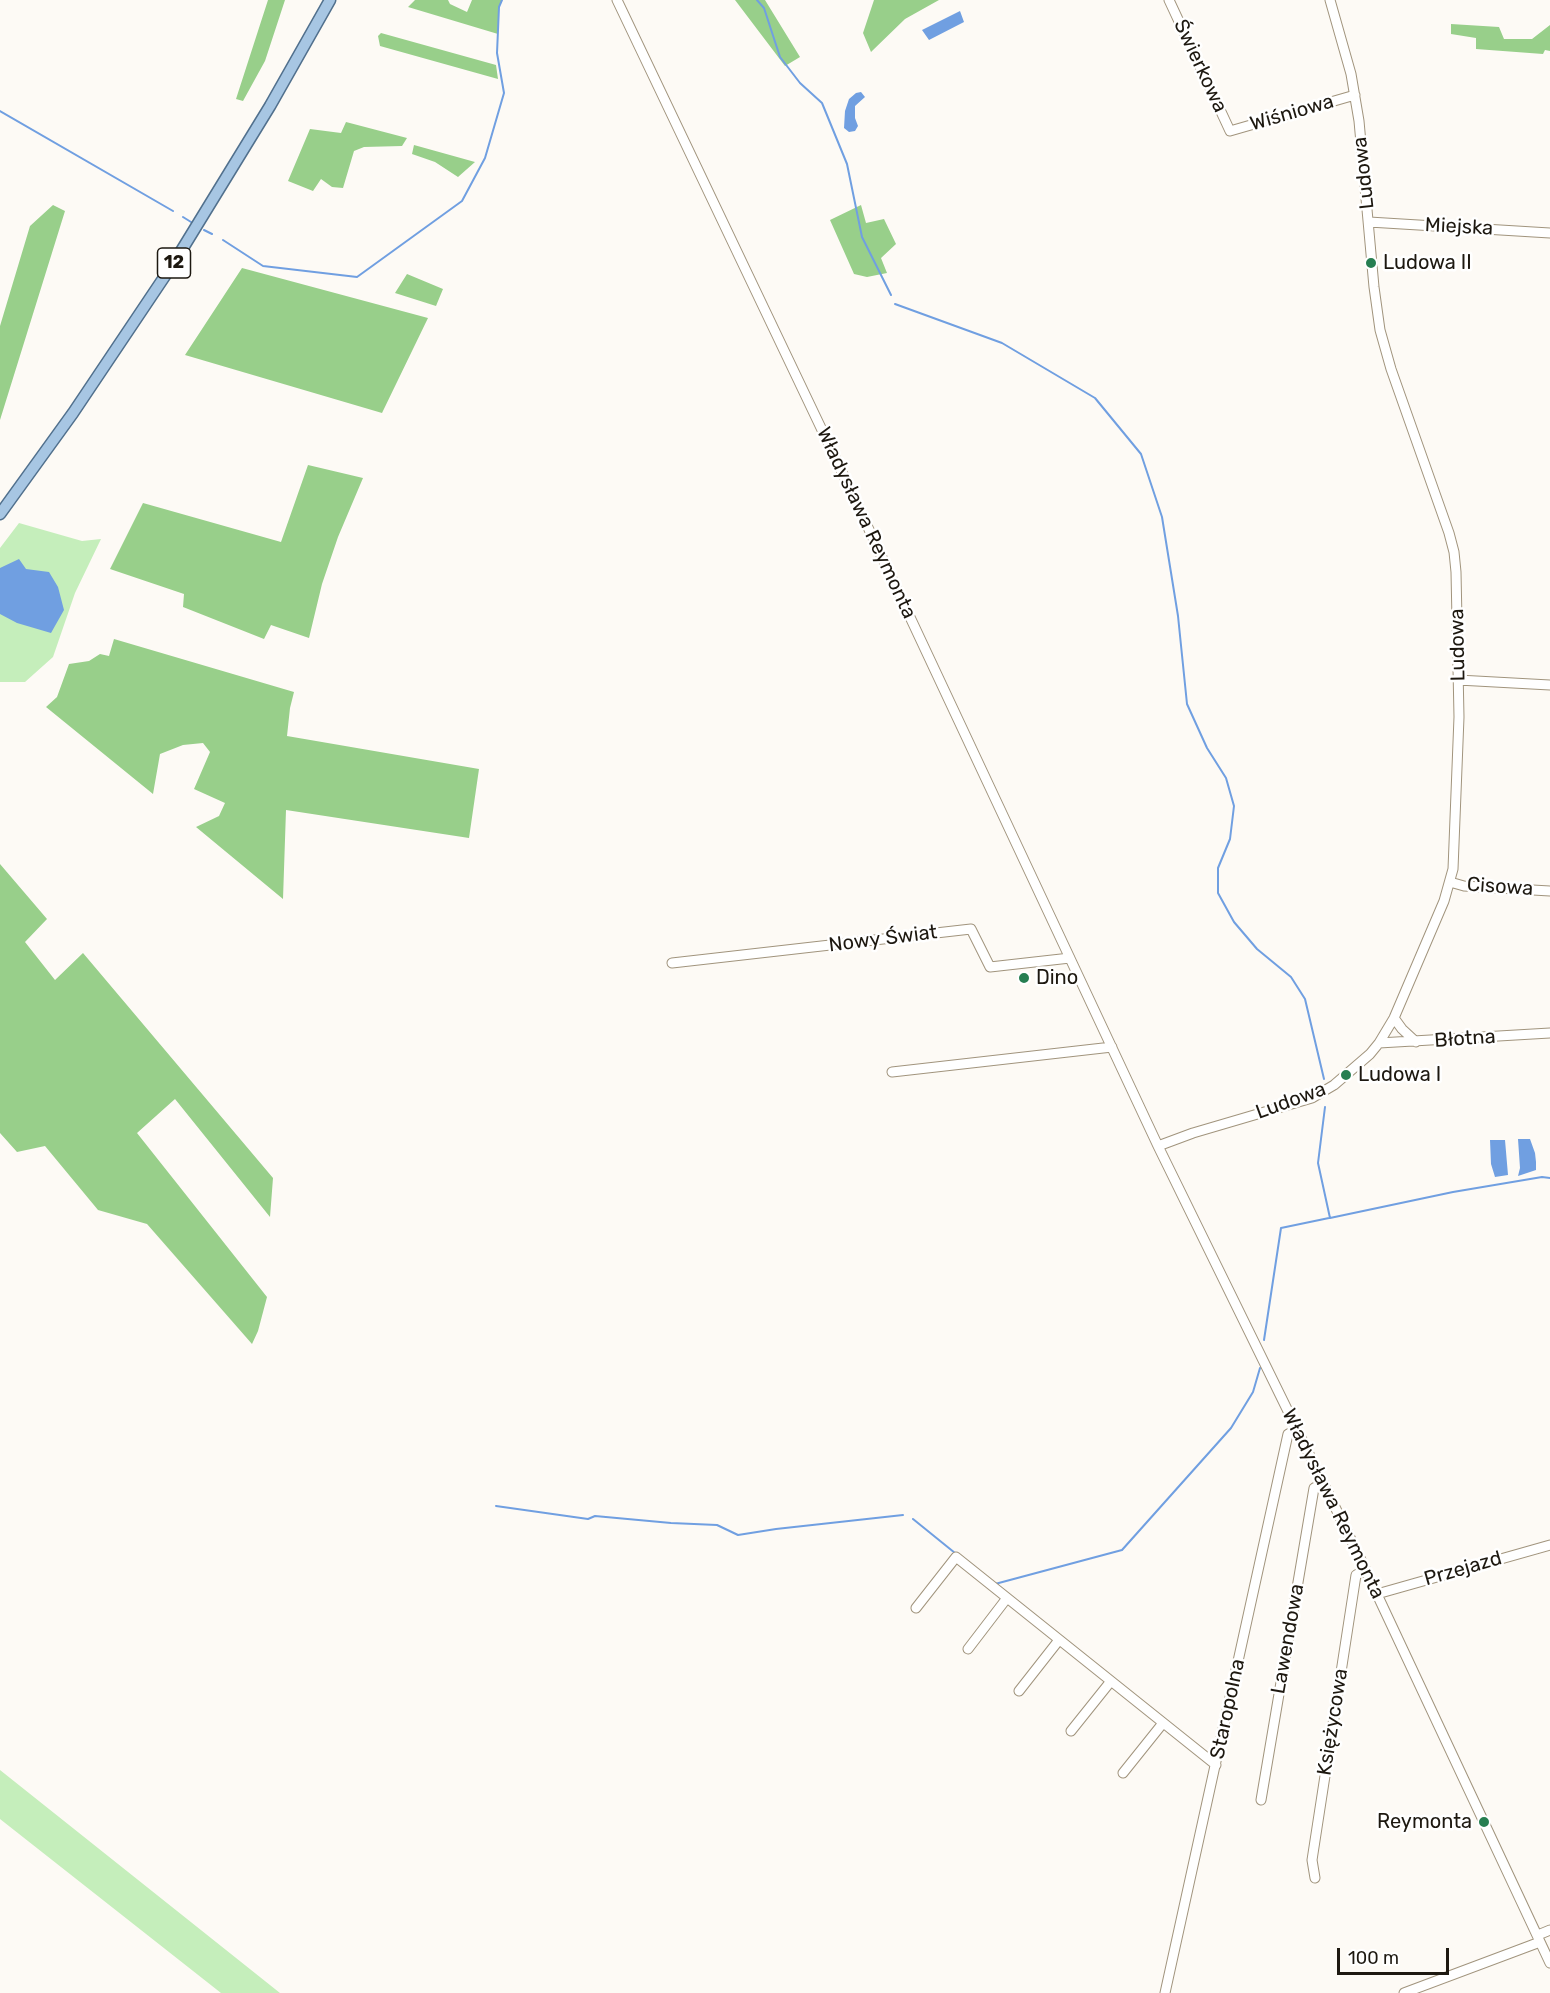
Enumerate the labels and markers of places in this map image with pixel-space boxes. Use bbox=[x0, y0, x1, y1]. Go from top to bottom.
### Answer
place label: Ludowa II bbox=[1383, 251, 1472, 275]
marker: Ludowa II bbox=[1364, 256, 1378, 270]
place label: Dino bbox=[1036, 966, 1078, 990]
marker: Dino bbox=[1017, 971, 1031, 985]
place label: Ludowa I bbox=[1358, 1063, 1441, 1087]
marker: Ludowa I bbox=[1339, 1068, 1353, 1082]
place label: Reymonta bbox=[1377, 1810, 1472, 1834]
marker: Reymonta bbox=[1477, 1815, 1491, 1829]

